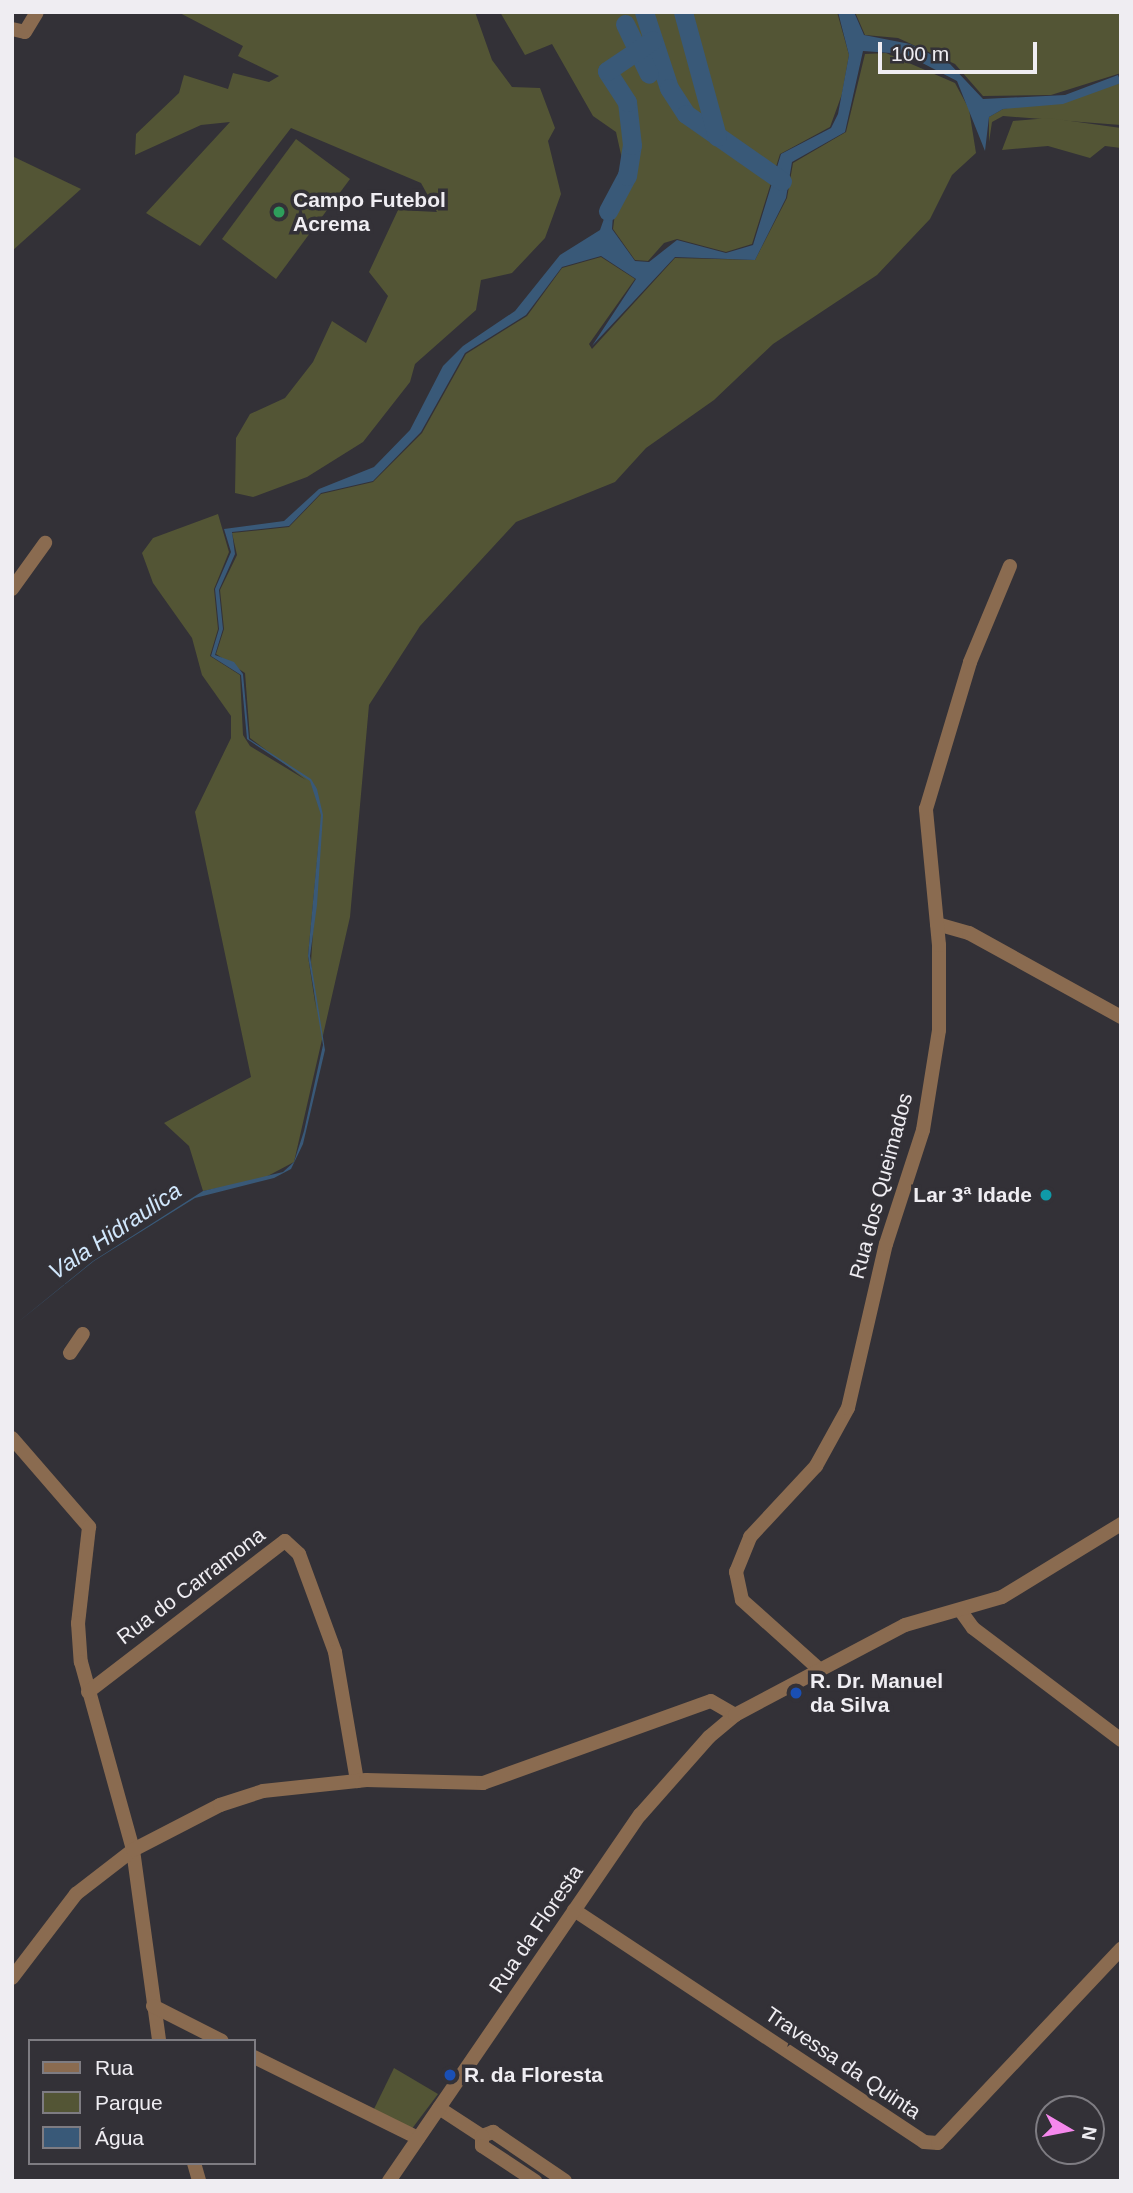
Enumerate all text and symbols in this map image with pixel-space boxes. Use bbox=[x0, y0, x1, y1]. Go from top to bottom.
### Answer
scale bar bbox=[881, 28, 1040, 72]
text: 100 m bbox=[891, 42, 949, 65]
place label: Campo Futebol Acrema bbox=[293, 187, 446, 237]
marker: Campo Futebol Acrema bbox=[271, 204, 287, 220]
street label: Rua dos Queimados bbox=[844, 1090, 918, 1282]
water label: Vala Hidraulica bbox=[44, 1177, 186, 1285]
place label: Lar 3ª Idade bbox=[913, 1182, 1032, 1208]
marker: Lar 3ª Idade bbox=[1038, 1187, 1054, 1203]
street label: Rua do Carramona bbox=[112, 1522, 270, 1650]
place label: R. Dr. Manuel da Silva bbox=[810, 1668, 943, 1718]
marker: R. Dr. Manuel da Silva bbox=[788, 1685, 804, 1701]
street label: Rua da Floresta bbox=[484, 1860, 588, 1998]
street label: Travessa da Quinta bbox=[760, 2002, 926, 2124]
legend bbox=[28, 2039, 256, 2165]
text: Rua bbox=[95, 2056, 134, 2079]
place label: R. da Floresta bbox=[464, 2062, 603, 2088]
marker: R. da Floresta bbox=[442, 2067, 458, 2083]
text: Parque bbox=[95, 2091, 163, 2114]
north arrow bbox=[1035, 2095, 1105, 2165]
text: N bbox=[1078, 2125, 1101, 2142]
text: Água bbox=[95, 2126, 144, 2149]

